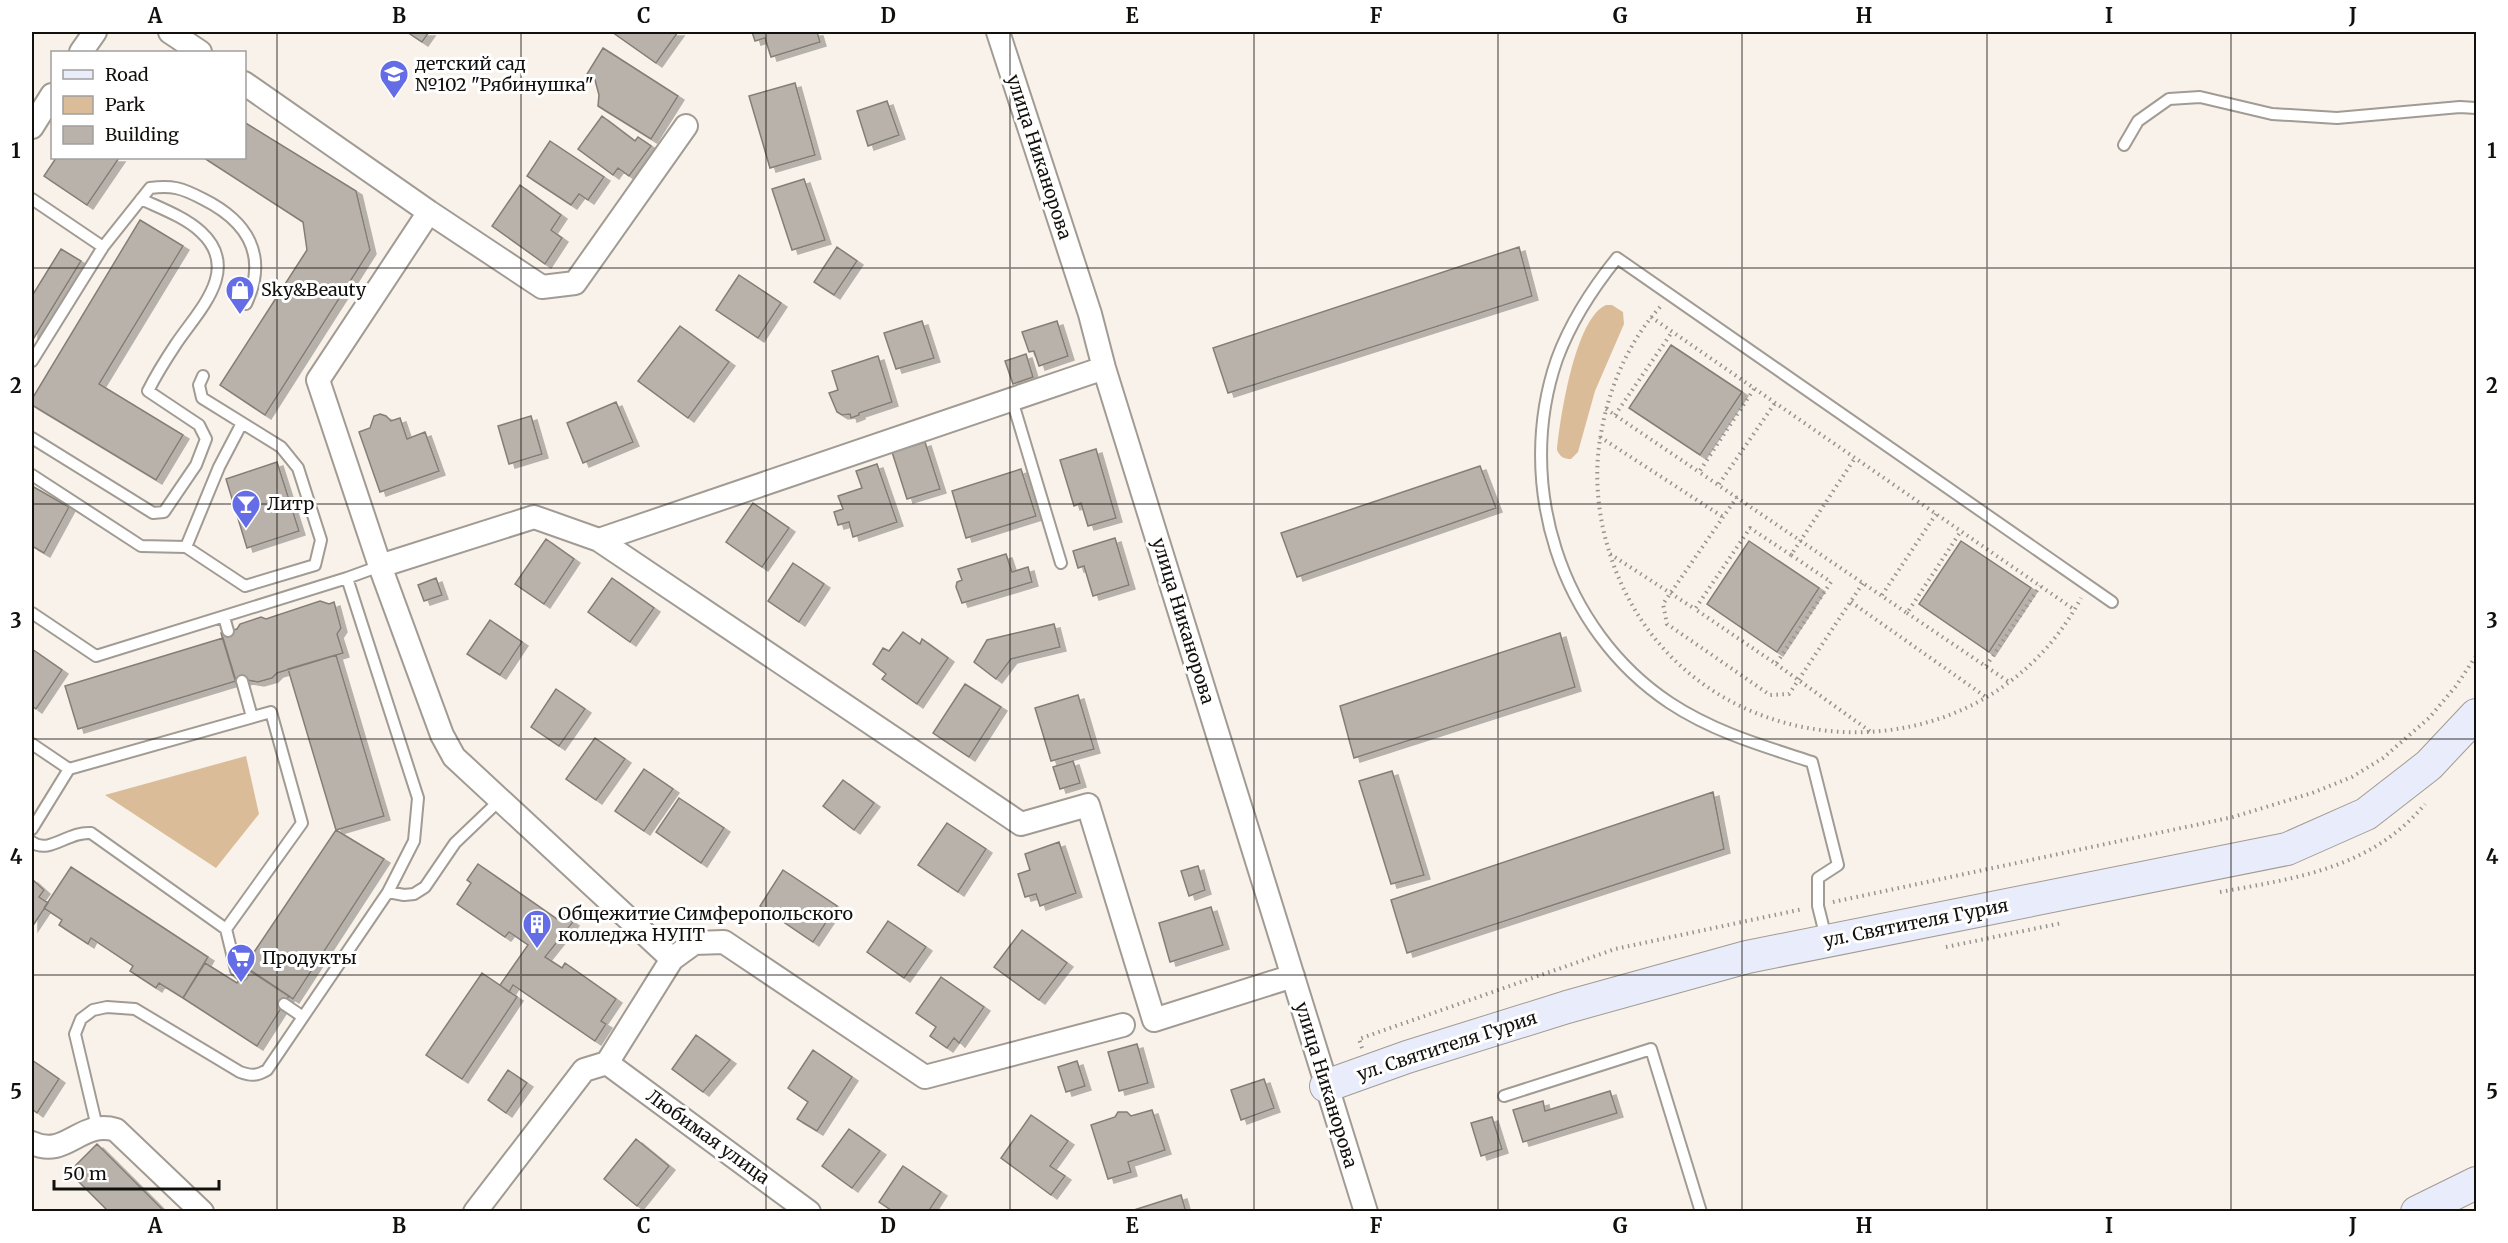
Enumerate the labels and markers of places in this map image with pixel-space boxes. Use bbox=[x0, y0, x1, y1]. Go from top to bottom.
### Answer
place label: детский сад №102 "Рябинушка" bbox=[414, 52, 594, 96]
school or university icon: детский сад №102 "Рябинушка" bbox=[378, 58, 410, 100]
shop icon: Sky&Beauty bbox=[224, 274, 256, 316]
place label: Sky&Beauty bbox=[261, 278, 367, 301]
bar icon: Литр bbox=[230, 488, 262, 530]
place label: Литр bbox=[267, 492, 314, 515]
place label: Общежитие Симферопольского колледжа НУПТ bbox=[558, 902, 853, 946]
building icon: Общежитие Симферопольского колледжа НУПТ bbox=[521, 908, 553, 950]
supermarket icon: Продукты bbox=[225, 942, 257, 984]
place label: Продукты bbox=[262, 946, 357, 969]

